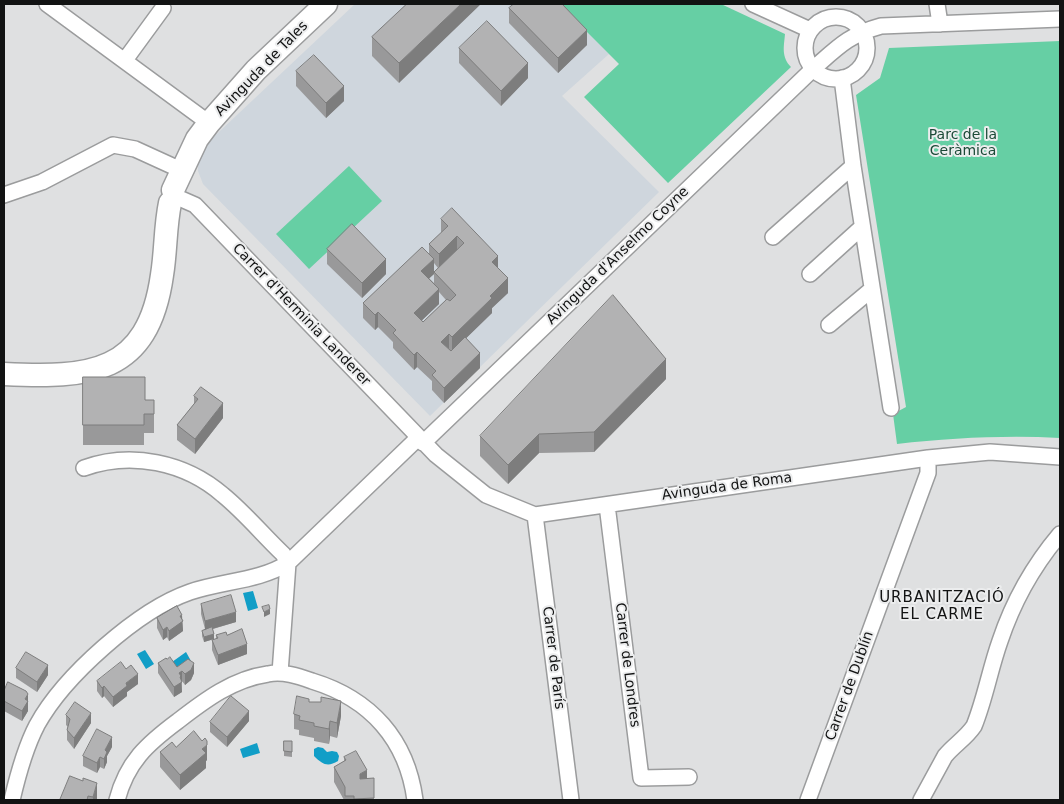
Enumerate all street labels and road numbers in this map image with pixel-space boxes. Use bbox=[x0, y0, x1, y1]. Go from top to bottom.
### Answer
street label: Avinguda de Tales bbox=[212, 18, 312, 120]
street label: Avinguda d'Anselmo Coyne bbox=[543, 184, 693, 328]
street label: Carrer d'Herminia Landerer bbox=[228, 240, 374, 390]
street label: Avinguda de Roma bbox=[661, 470, 793, 504]
street label: Carrer de Londres bbox=[611, 602, 643, 728]
street label: Carrer de París bbox=[538, 606, 568, 710]
street label: Carrer de Dublín bbox=[822, 629, 878, 743]

